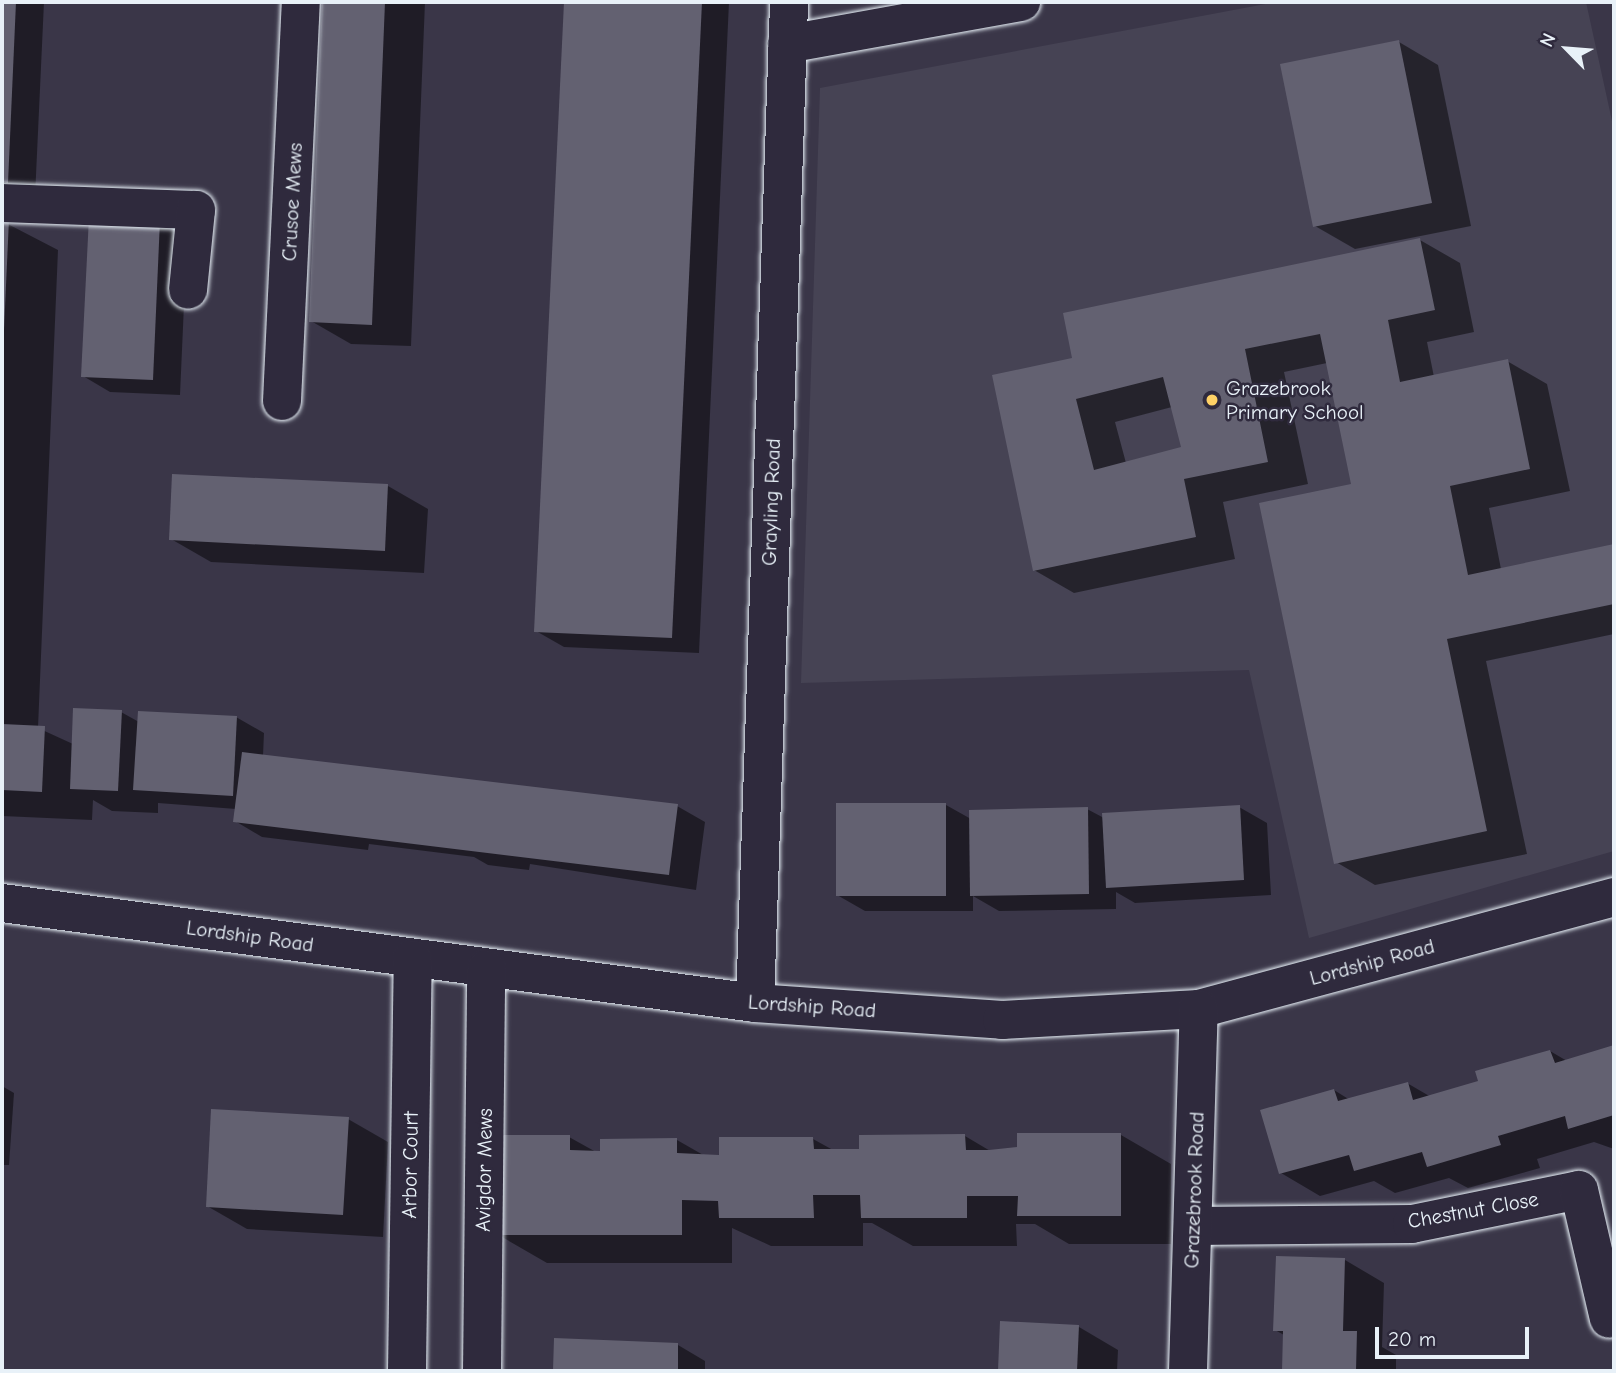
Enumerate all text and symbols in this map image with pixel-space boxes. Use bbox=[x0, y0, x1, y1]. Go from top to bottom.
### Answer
north arrow bbox=[1532, 14, 1602, 84]
text: N bbox=[1535, 30, 1561, 50]
street label: Crusoe Mews bbox=[276, 142, 308, 262]
place label: Grazebrook Primary School bbox=[1226, 375, 1364, 425]
marker: Grazebrook Primary School bbox=[1204, 392, 1220, 408]
street label: Grayling Road bbox=[756, 438, 786, 566]
street label: Lordship Road bbox=[185, 915, 315, 957]
street label: Lordship Road bbox=[1307, 933, 1437, 991]
street label: Lordship Road bbox=[747, 989, 877, 1023]
street label: Avigdor Mews bbox=[470, 1108, 498, 1232]
street label: Arbor Court bbox=[396, 1111, 424, 1219]
street label: Grazebrook Road bbox=[1179, 1111, 1209, 1269]
street label: Chestnut Close bbox=[1406, 1186, 1540, 1234]
scale bar bbox=[1378, 1314, 1532, 1358]
text: 20 m bbox=[1388, 1327, 1436, 1351]

